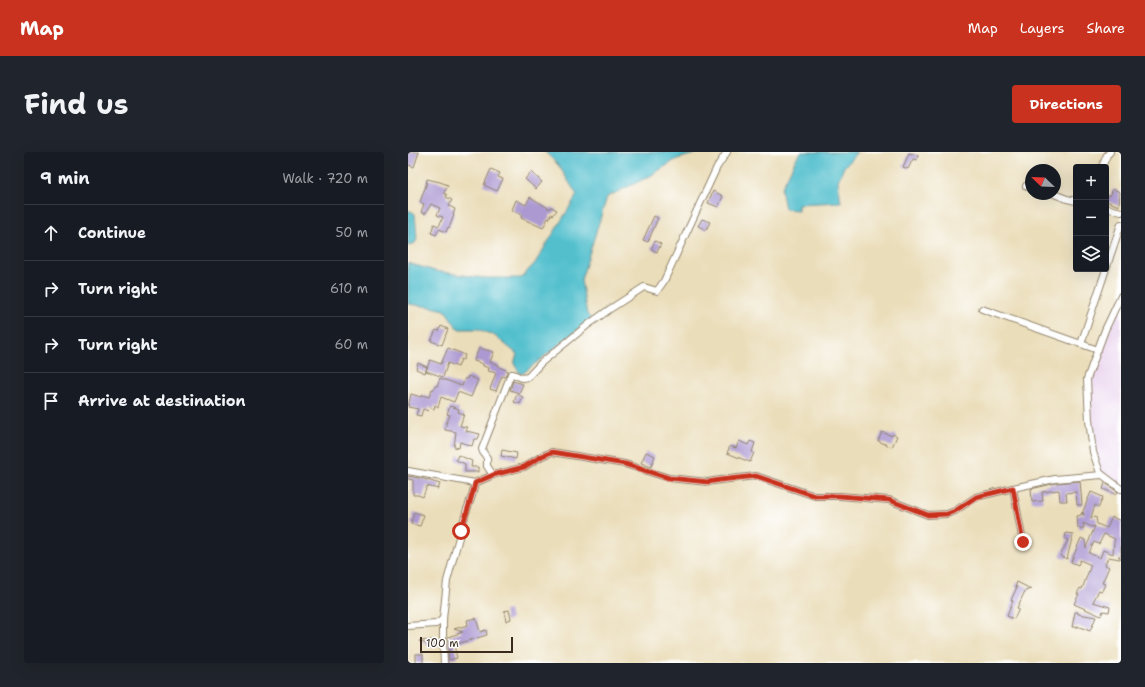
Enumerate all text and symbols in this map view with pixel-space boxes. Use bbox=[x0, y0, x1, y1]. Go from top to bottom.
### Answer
text: Map bbox=[20, 16, 64, 41]
text: Map bbox=[968, 19, 998, 37]
text: Layers bbox=[1020, 19, 1064, 37]
text: Share bbox=[1086, 19, 1125, 37]
text: Find us bbox=[24, 85, 129, 123]
button: Directions bbox=[1012, 85, 1121, 123]
north arrow bbox=[1025, 164, 1061, 200]
map controls bbox=[1073, 164, 1109, 272]
button: + bbox=[1073, 164, 1109, 200]
text: 9 min bbox=[40, 167, 90, 189]
text: Walk · 720 m bbox=[283, 170, 368, 187]
button: − bbox=[1073, 200, 1109, 236]
icon: ahead bbox=[40, 222, 62, 244]
text: Continue bbox=[78, 223, 146, 243]
text: 50 m bbox=[335, 224, 368, 241]
button: layers bbox=[1073, 236, 1109, 272]
icon: right bbox=[40, 278, 62, 300]
text: Turn right bbox=[78, 279, 158, 299]
text: 610 m bbox=[330, 280, 368, 297]
icon: right bbox=[40, 334, 62, 356]
text: Turn right bbox=[78, 335, 158, 355]
text: 60 m bbox=[335, 336, 368, 353]
icon: arrive bbox=[40, 390, 62, 412]
text: Arrive at destination bbox=[78, 391, 246, 411]
route start bbox=[452, 522, 470, 540]
route end bbox=[1014, 533, 1032, 551]
scale bar bbox=[420, 635, 513, 654]
text: 100 m bbox=[426, 636, 459, 651]

